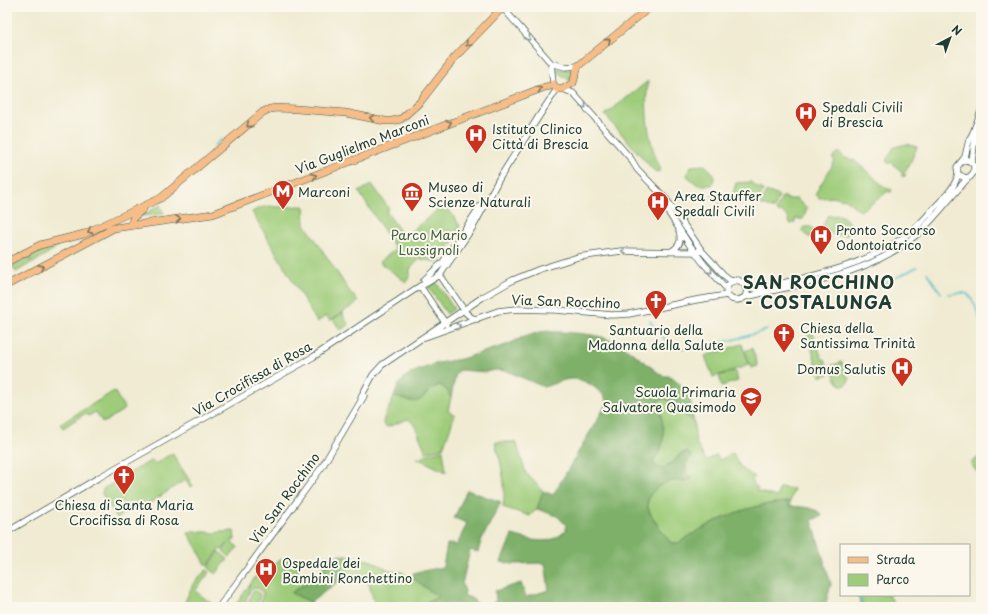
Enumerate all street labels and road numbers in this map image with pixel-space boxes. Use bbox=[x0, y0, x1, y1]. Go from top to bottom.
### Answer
street label: Via Guglielmo Marconi bbox=[292, 110, 432, 178]
street label: Via San Rocchino bbox=[511, 290, 621, 312]
street label: Via Crocifissa di Rosa bbox=[189, 336, 316, 420]
street label: Via San Rocchino bbox=[244, 448, 324, 548]

